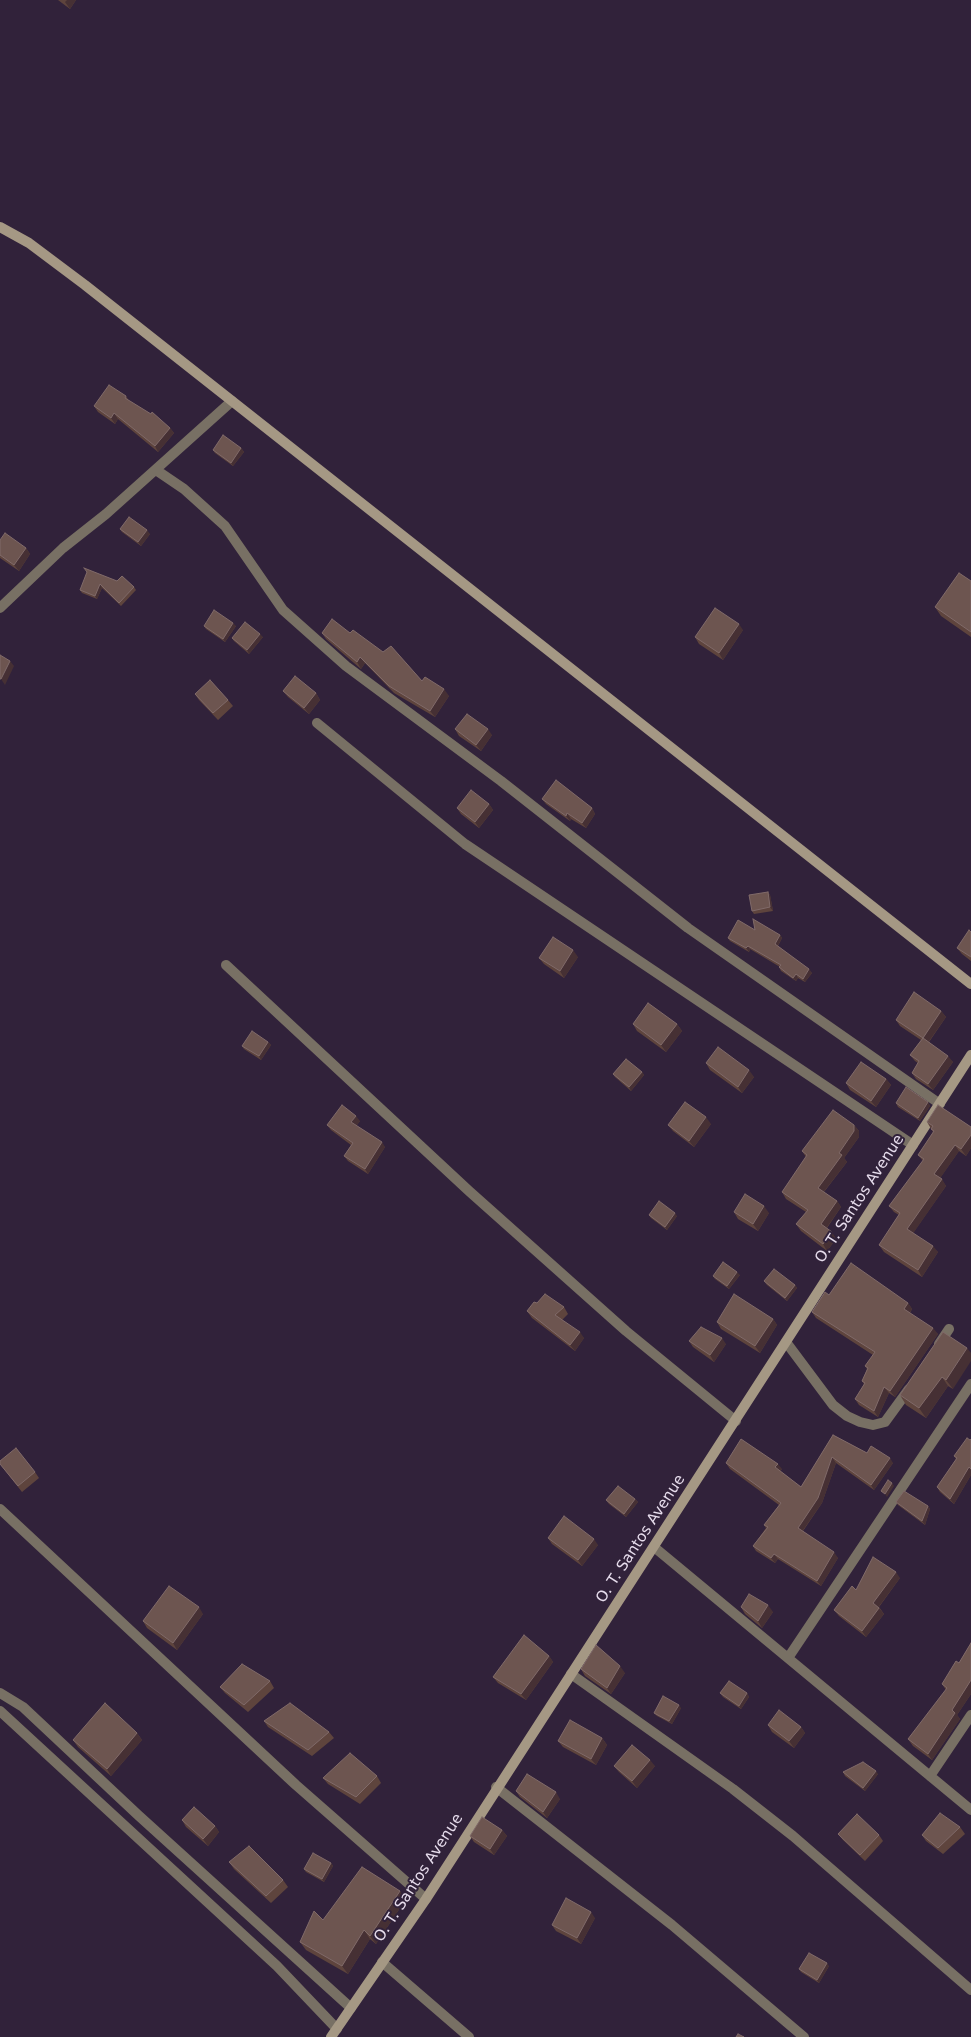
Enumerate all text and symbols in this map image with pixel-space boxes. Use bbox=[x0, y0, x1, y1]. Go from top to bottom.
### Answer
street label: O. T. Santos Avenue bbox=[812, 1132, 908, 1266]
street label: O. T. Santos Avenue bbox=[593, 1472, 689, 1606]
street label: O. T. Santos Avenue bbox=[371, 1811, 467, 1945]

